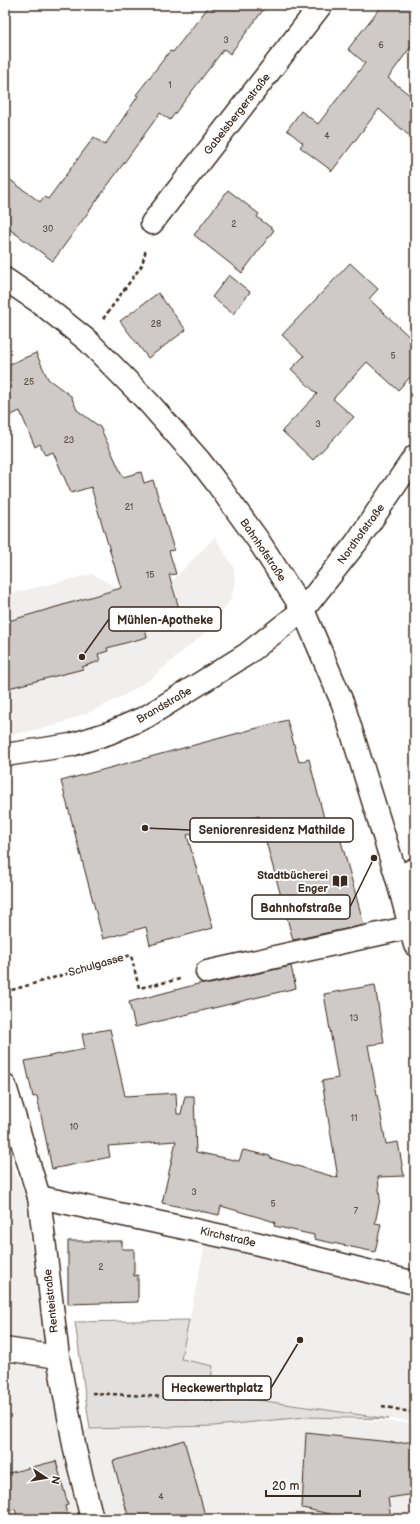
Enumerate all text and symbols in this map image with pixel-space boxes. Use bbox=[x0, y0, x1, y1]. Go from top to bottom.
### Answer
house number: 3 bbox=[223, 35, 229, 46]
house number: 6 bbox=[378, 40, 384, 51]
street label: Gabelsbergerstraße bbox=[201, 70, 273, 157]
house number: 1 bbox=[168, 80, 172, 91]
house number: 4 bbox=[324, 131, 330, 142]
house number: 2 bbox=[231, 219, 237, 230]
house number: 30 bbox=[43, 224, 53, 235]
house number: 28 bbox=[151, 319, 161, 330]
house number: 5 bbox=[390, 351, 396, 362]
house number: 25 bbox=[24, 377, 34, 388]
house number: 3 bbox=[315, 419, 321, 430]
house number: 23 bbox=[64, 435, 75, 446]
street label: Nordhofstraße bbox=[335, 501, 388, 567]
house number: 21 bbox=[125, 502, 133, 513]
street label: Bahnhofstraße bbox=[237, 516, 289, 584]
house number: 15 bbox=[146, 570, 154, 581]
callout: Mühlen-Apotheke bbox=[109, 607, 221, 631]
text: Mühlen-Apotheke bbox=[117, 613, 213, 628]
street label: Brandstraße bbox=[134, 684, 194, 726]
callout: Seniorenresidenz Mathilde bbox=[190, 818, 353, 842]
text: Seniorenresidenz Mathilde bbox=[199, 823, 345, 838]
place label: Stadtbücherei Enger bbox=[257, 869, 329, 895]
library icon: Stadtbücherei Enger bbox=[331, 872, 349, 890]
callout: Bahnhofstraße bbox=[252, 895, 350, 919]
text: Bahnhofstraße bbox=[260, 901, 342, 916]
street label: Schulgasse bbox=[67, 951, 126, 979]
house number: 13 bbox=[349, 1013, 359, 1024]
house number: 11 bbox=[351, 1113, 357, 1124]
house number: 10 bbox=[70, 1122, 78, 1133]
house number: 3 bbox=[191, 1187, 197, 1198]
house number: 5 bbox=[270, 1199, 276, 1210]
house number: 7 bbox=[354, 1206, 359, 1217]
street label: Kirchstraße bbox=[199, 1224, 258, 1250]
house number: 2 bbox=[98, 1262, 104, 1273]
street label: Renteistraße bbox=[41, 1268, 61, 1334]
callout: Heckewerthplatz bbox=[163, 1376, 271, 1400]
text: Heckewerthplatz bbox=[171, 1381, 263, 1396]
north arrow bbox=[26, 1458, 66, 1498]
scale bar bbox=[266, 1472, 360, 1498]
text: N bbox=[48, 1475, 63, 1485]
text: 20 m bbox=[272, 1479, 299, 1494]
house number: 4 bbox=[158, 1492, 164, 1503]

